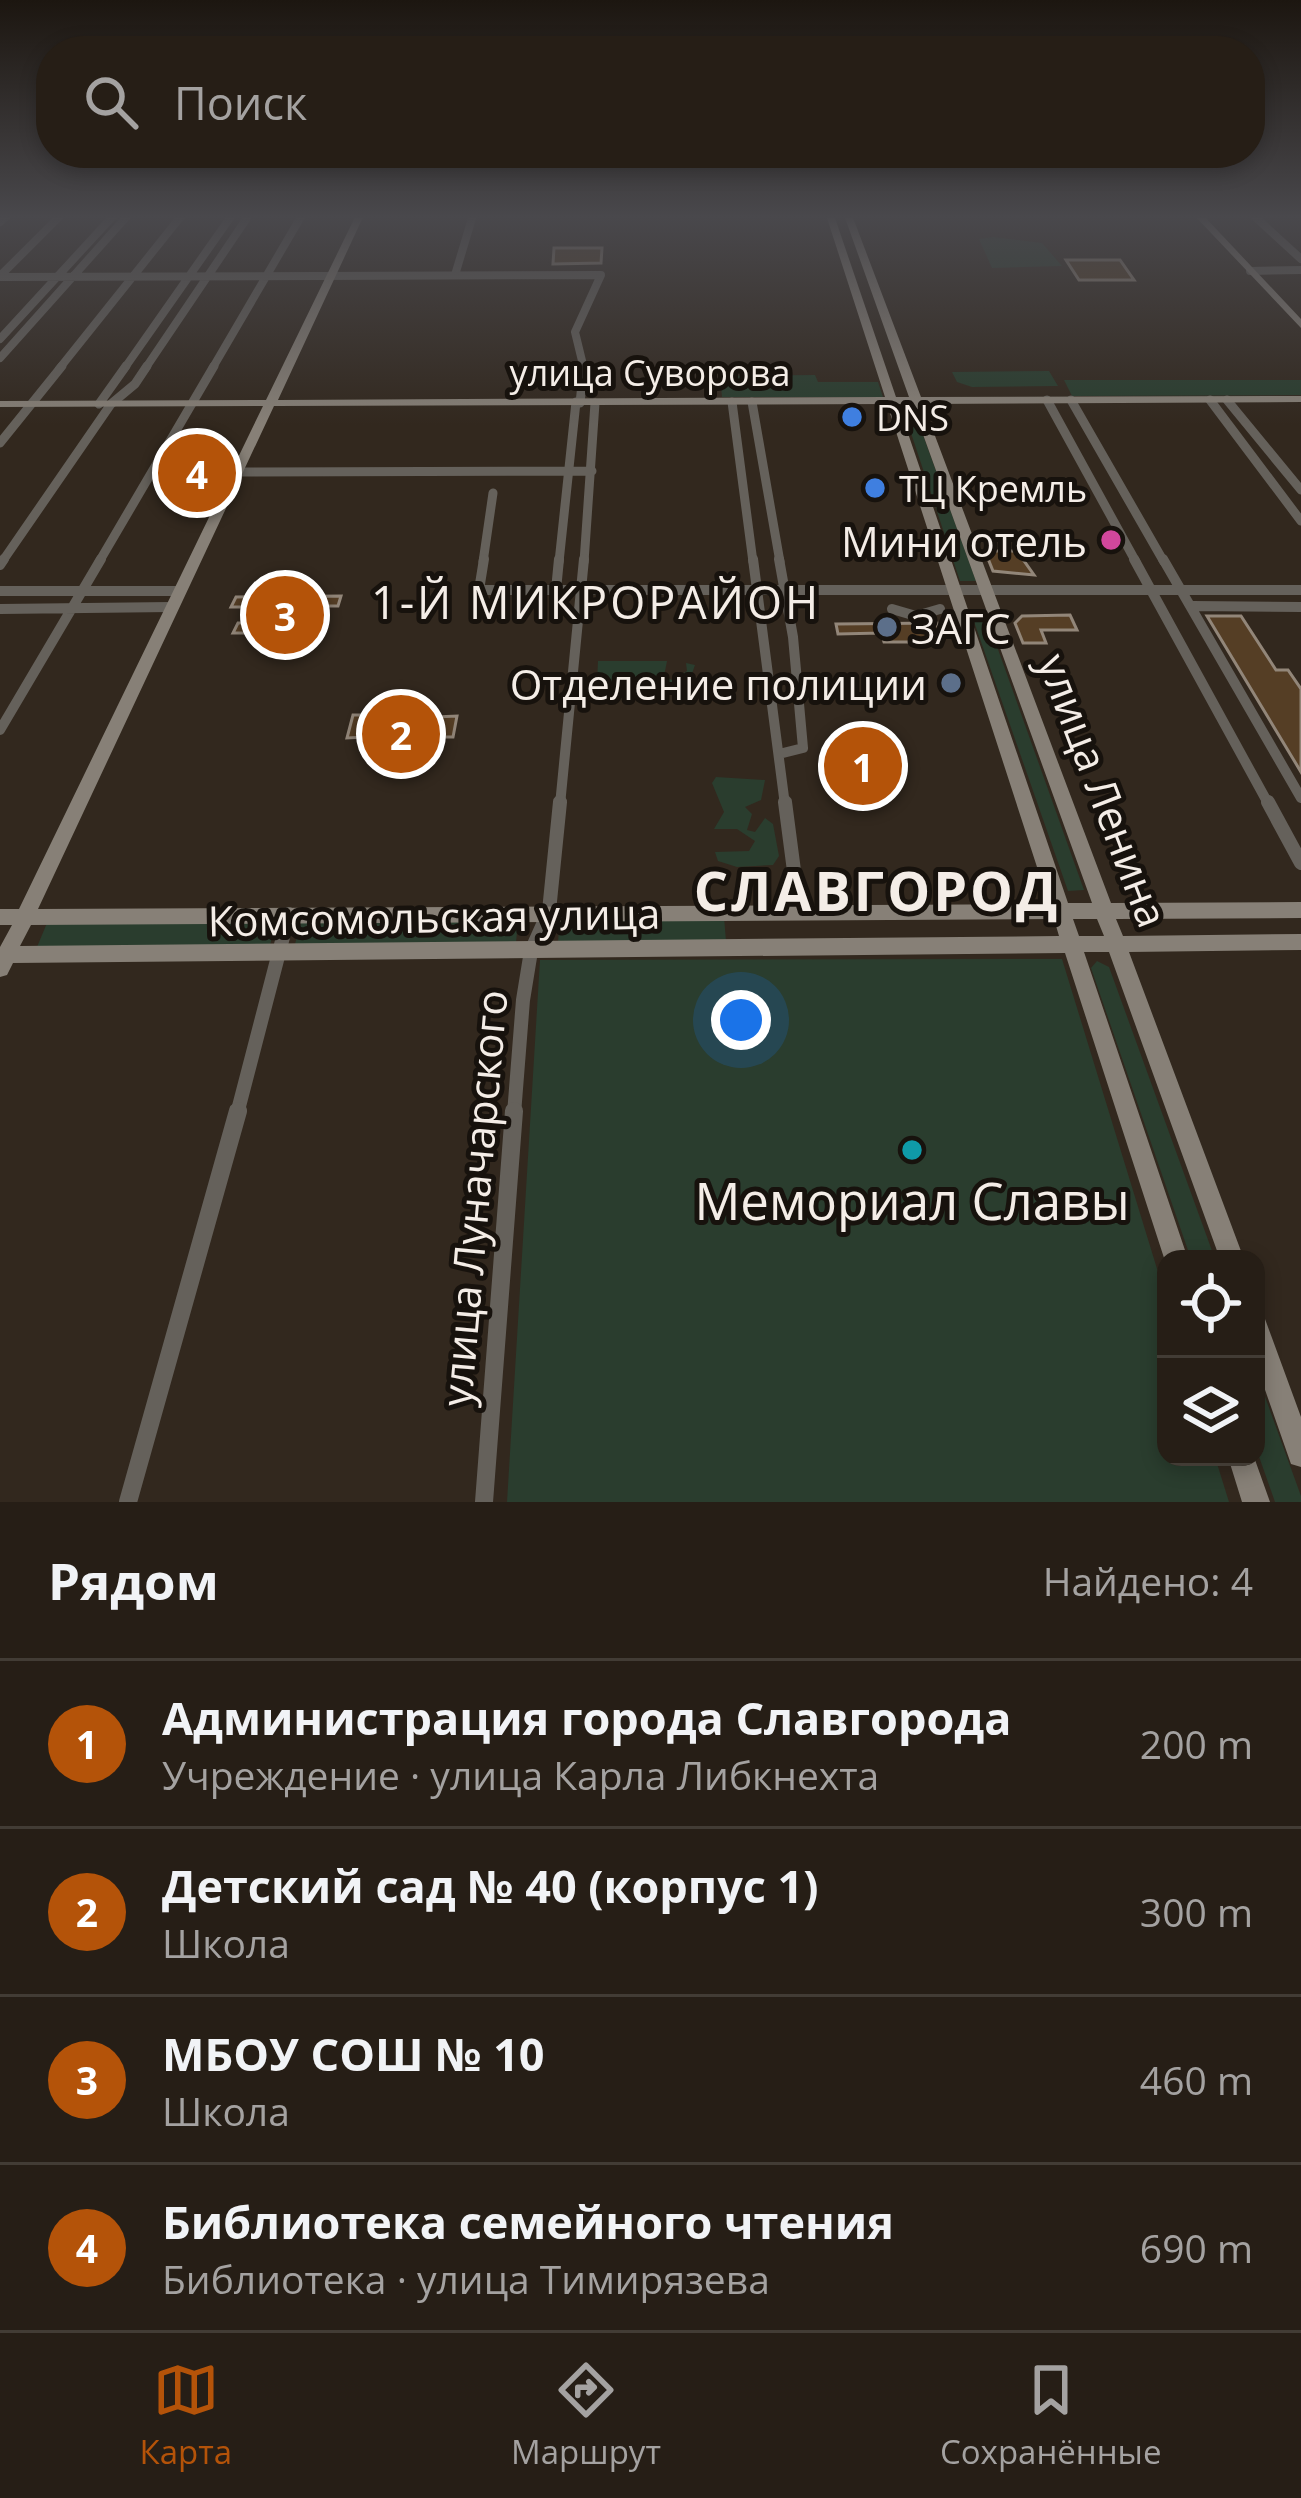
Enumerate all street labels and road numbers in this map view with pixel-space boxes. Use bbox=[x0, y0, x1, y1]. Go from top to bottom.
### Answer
street label: улица Суворова bbox=[510, 348, 790, 397]
street label: улица Ленина bbox=[1026, 645, 1182, 935]
street label: Комсомольская улица bbox=[207, 884, 661, 948]
street label: улица Луначарского bbox=[426, 987, 520, 1409]

